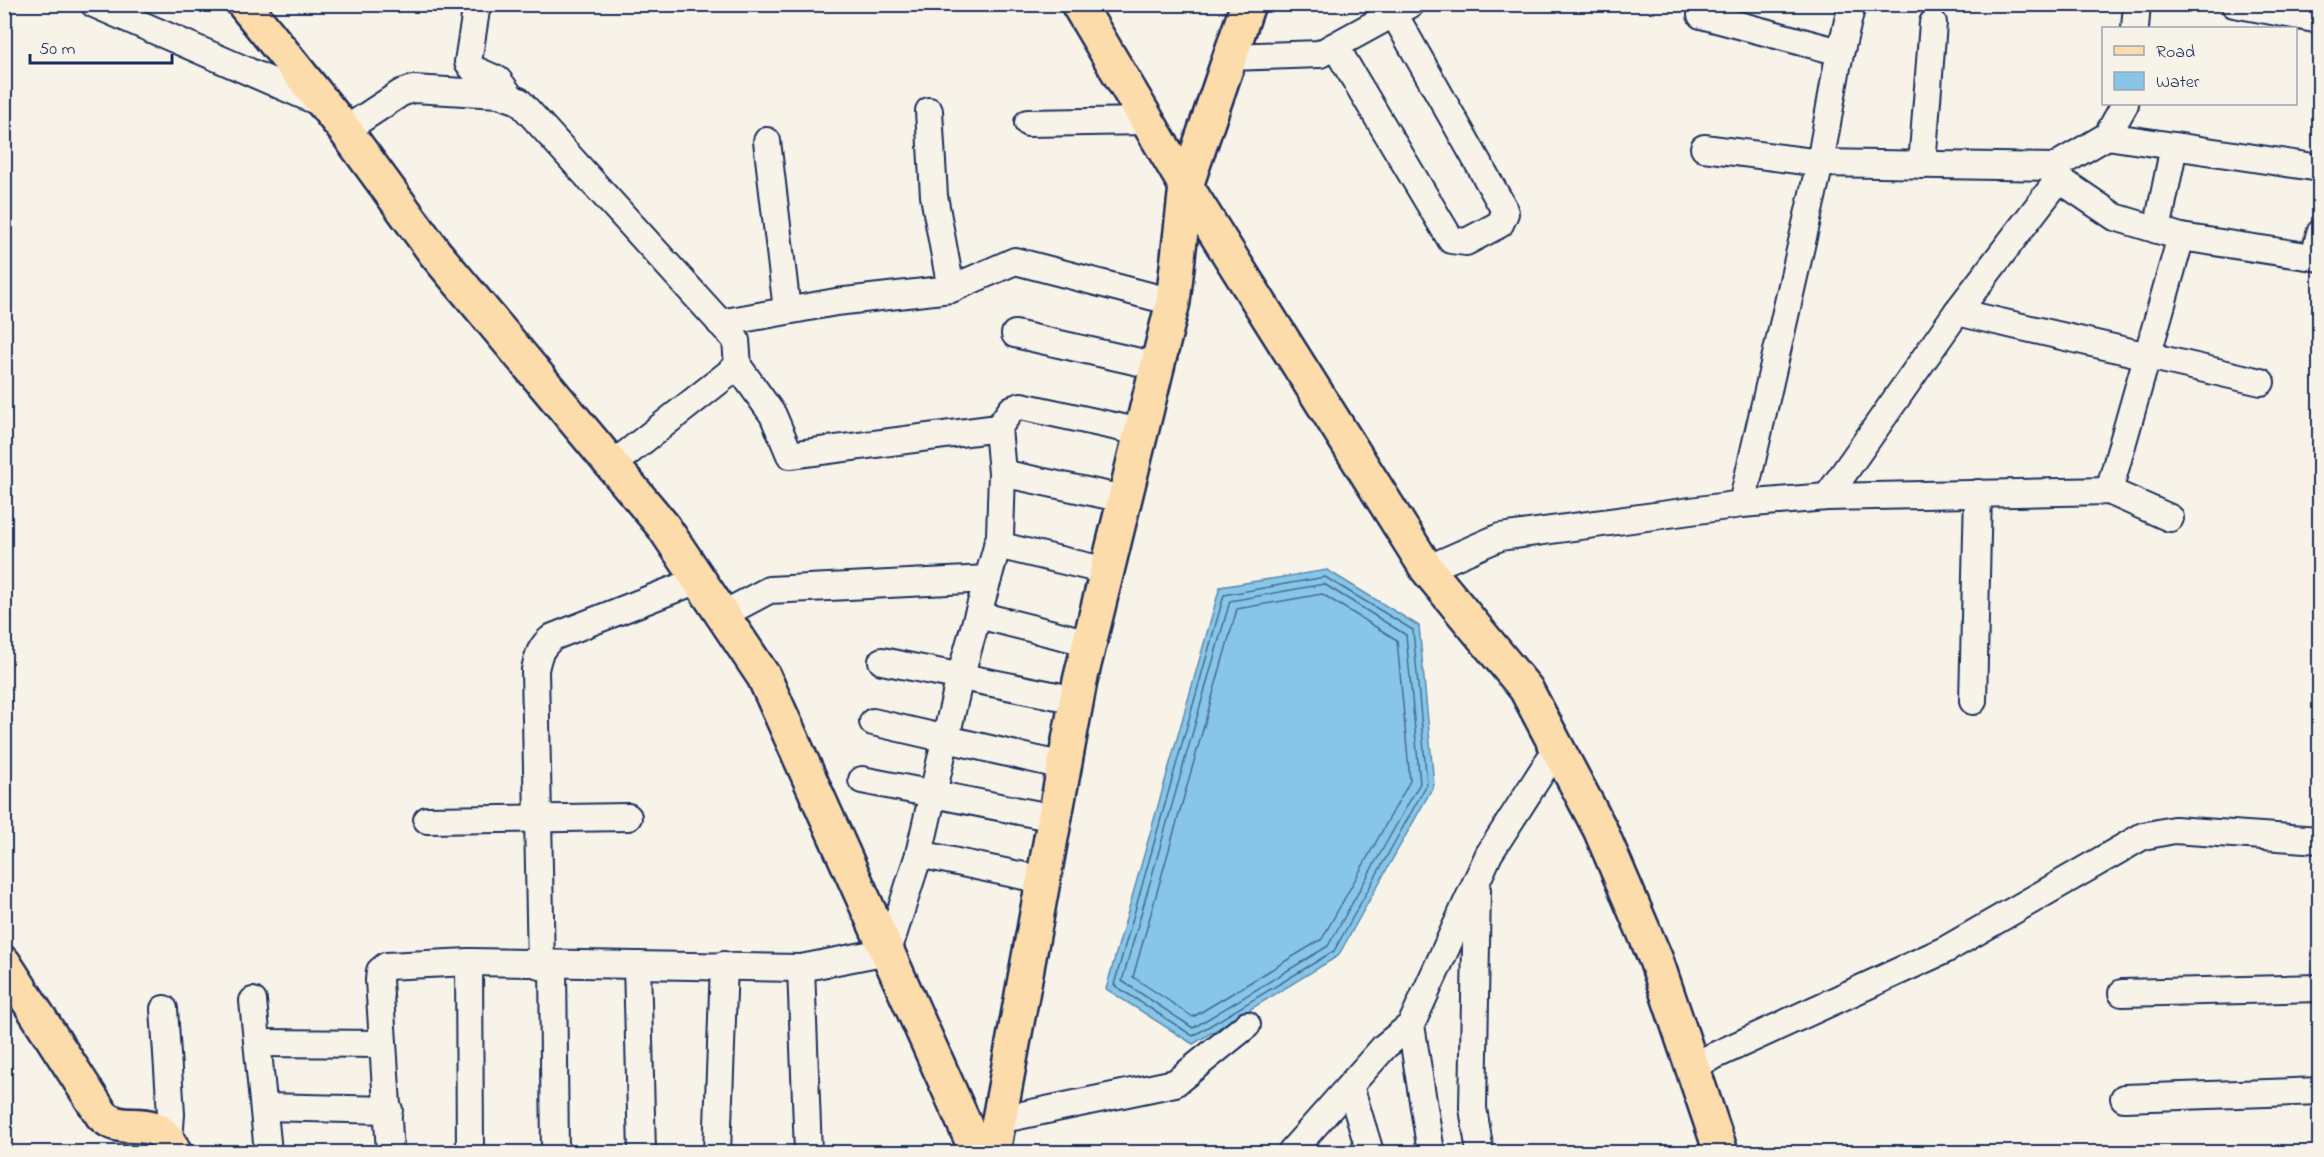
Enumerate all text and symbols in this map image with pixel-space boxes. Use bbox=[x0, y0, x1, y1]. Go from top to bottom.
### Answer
scale bar bbox=[30, 27, 172, 65]
legend bbox=[2102, 27, 2297, 105]
text: 50 m bbox=[39, 37, 76, 63]
text: Road bbox=[2156, 40, 2195, 66]
text: Water bbox=[2156, 70, 2200, 96]

